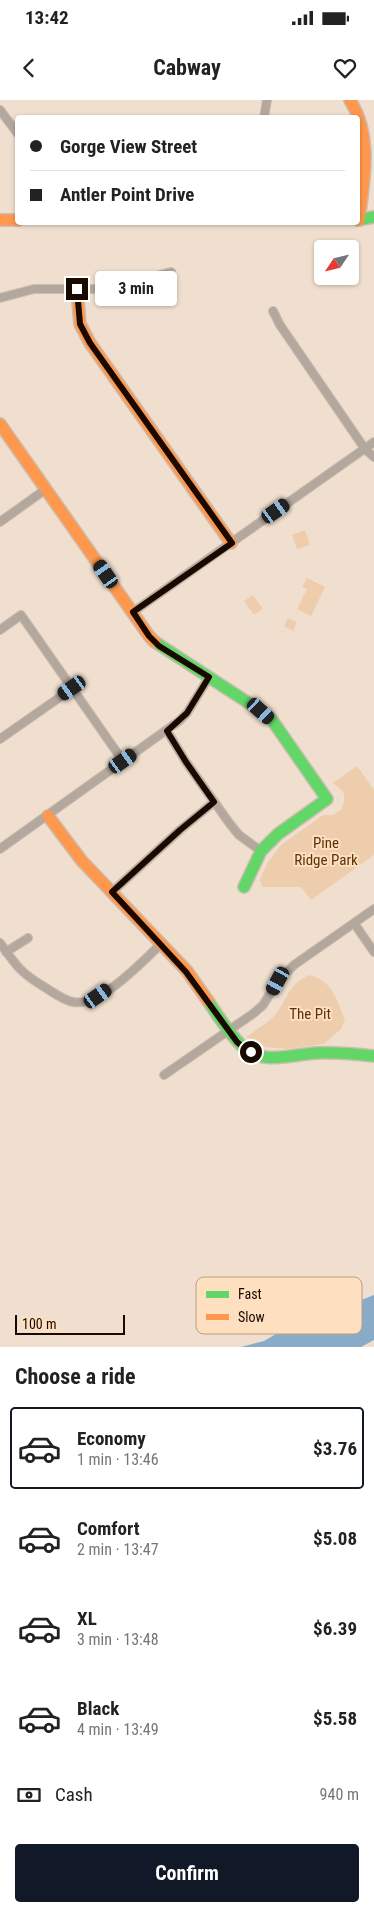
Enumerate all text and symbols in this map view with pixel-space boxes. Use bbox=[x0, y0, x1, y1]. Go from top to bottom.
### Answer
text: 13:42 bbox=[25, 6, 69, 29]
icon: back bbox=[15, 54, 43, 82]
icon: heart bbox=[331, 54, 359, 82]
text: Cabway bbox=[153, 55, 221, 80]
text: Gorge View Street bbox=[60, 135, 197, 158]
text: Antler Point Drive bbox=[60, 183, 194, 206]
north arrow bbox=[314, 240, 359, 285]
map controls bbox=[314, 240, 359, 285]
callout: 3 min bbox=[94, 272, 177, 306]
route end bbox=[66, 278, 88, 300]
text: 3 min bbox=[118, 279, 154, 298]
car bbox=[259, 496, 292, 526]
car bbox=[91, 557, 120, 591]
car bbox=[55, 673, 88, 703]
car bbox=[244, 695, 277, 727]
car bbox=[106, 746, 139, 776]
park label: Pine Ridge Park bbox=[294, 834, 358, 869]
car bbox=[264, 964, 291, 998]
car bbox=[81, 981, 114, 1011]
park label: The Pit bbox=[289, 1005, 331, 1023]
route start bbox=[240, 1041, 262, 1063]
legend bbox=[196, 1277, 362, 1334]
text: Fast bbox=[238, 1286, 262, 1302]
text: Slow bbox=[238, 1309, 265, 1325]
scale bar bbox=[15, 1312, 125, 1335]
text: 100 m bbox=[22, 1316, 57, 1332]
text: Choose a ride bbox=[15, 1364, 136, 1389]
icon: car bbox=[17, 1426, 62, 1471]
text: Economy bbox=[77, 1427, 146, 1450]
text: $3.76 bbox=[313, 1437, 357, 1460]
text: 1 min · 13:46 bbox=[77, 1450, 159, 1469]
icon: car bbox=[17, 1516, 62, 1561]
text: Comfort bbox=[77, 1517, 140, 1540]
text: $5.08 bbox=[313, 1527, 357, 1550]
text: 2 min · 13:47 bbox=[77, 1540, 159, 1559]
icon: car bbox=[17, 1606, 62, 1651]
text: XL bbox=[77, 1607, 97, 1630]
text: $6.39 bbox=[313, 1617, 357, 1640]
text: 3 min · 13:48 bbox=[77, 1630, 159, 1649]
icon: car bbox=[17, 1696, 62, 1741]
text: Black bbox=[77, 1697, 119, 1720]
text: $5.58 bbox=[313, 1707, 357, 1730]
text: 4 min · 13:49 bbox=[77, 1720, 159, 1739]
icon: cash bbox=[15, 1781, 43, 1809]
text: Cash bbox=[55, 1783, 93, 1806]
text: 940 m bbox=[320, 1785, 359, 1804]
button: Confirm bbox=[15, 1844, 359, 1902]

